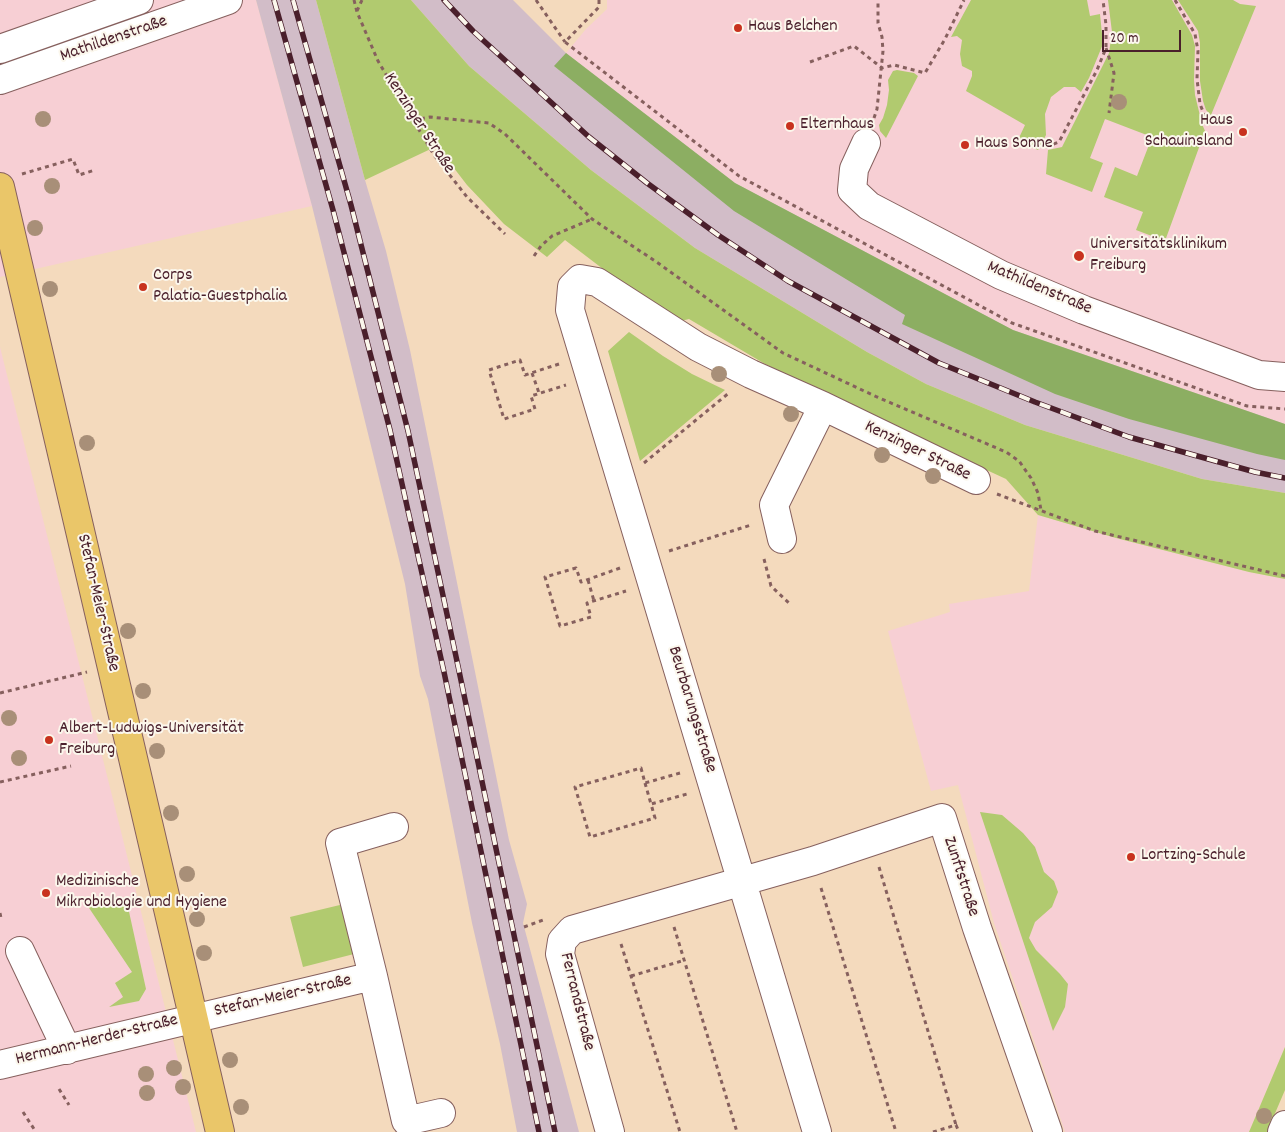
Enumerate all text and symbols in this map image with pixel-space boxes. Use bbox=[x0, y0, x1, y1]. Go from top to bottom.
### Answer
street label: Mathildenstraße bbox=[58, 12, 170, 68]
place label: Haus Belchen bbox=[748, 17, 838, 39]
scale bar bbox=[1105, 20, 1184, 52]
marker: Haus Belchen bbox=[732, 22, 744, 34]
text: 20 m bbox=[1110, 28, 1138, 50]
street label: Kenzinger Straße bbox=[377, 70, 459, 178]
place label: Haus Schauinsland bbox=[1145, 111, 1233, 154]
place label: Elternhaus bbox=[800, 115, 874, 137]
marker: Elternhaus bbox=[784, 120, 796, 132]
marker: Haus Schauinsland bbox=[1237, 126, 1249, 138]
place label: Haus Sonne bbox=[975, 134, 1053, 156]
marker: Haus Sonne bbox=[959, 139, 971, 151]
place label: Universitätsklinikum Freiburg bbox=[1090, 235, 1227, 278]
marker: Universitätsklinikum Freiburg bbox=[1072, 249, 1086, 263]
street label: Mathildenstraße bbox=[983, 257, 1095, 321]
place label: Corps Palatia-Guestphalia bbox=[153, 266, 287, 308]
marker: Corps Palatia-Guestphalia bbox=[137, 281, 149, 293]
street label: Kenzinger Straße bbox=[860, 417, 974, 487]
street label: Stefan-Meier-Straße bbox=[71, 532, 123, 674]
street label: Beurbarungsstraße bbox=[661, 644, 721, 776]
place label: Albert-Ludwigs-Universität Freiburg bbox=[59, 719, 244, 762]
marker: Albert-Ludwigs-Universität Freiburg bbox=[43, 734, 55, 746]
street label: Zunftstraße bbox=[937, 834, 983, 920]
place label: Lortzing-Schule bbox=[1141, 846, 1246, 868]
marker: Lortzing-Schule bbox=[1125, 851, 1137, 863]
place label: Medizinische Mikrobiologie und Hygiene bbox=[56, 872, 227, 914]
marker: Medizinische Mikrobiologie und Hygiene bbox=[40, 887, 52, 899]
street label: Ferrandstraße bbox=[553, 951, 599, 1053]
street label: Stefan-Meier-Straße bbox=[212, 971, 354, 1023]
street label: Hermann-Herder-Straße bbox=[14, 1010, 180, 1072]

